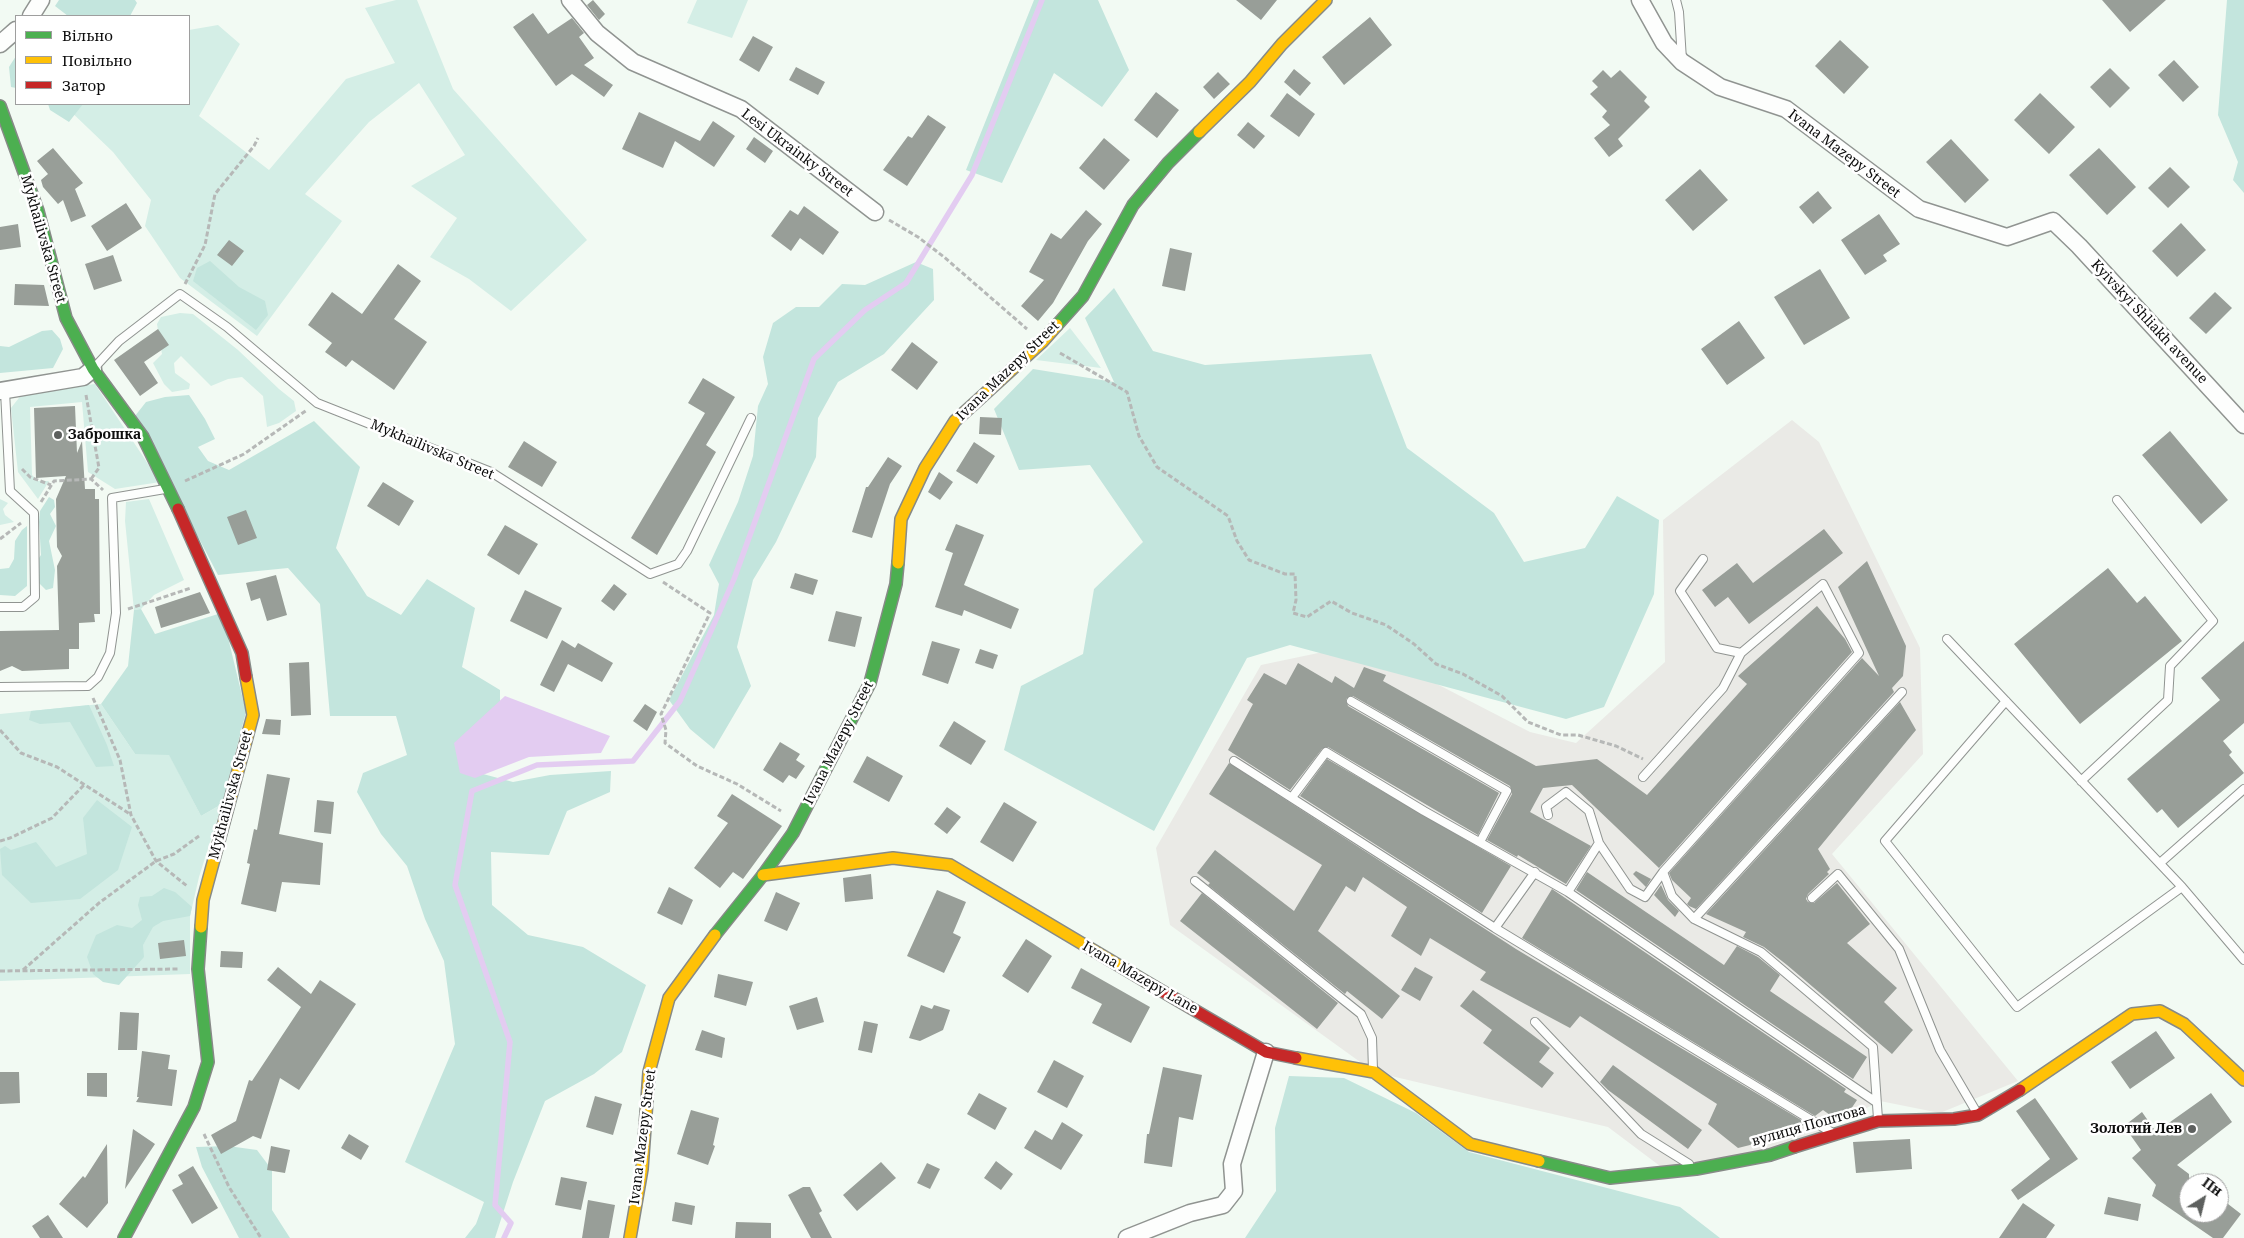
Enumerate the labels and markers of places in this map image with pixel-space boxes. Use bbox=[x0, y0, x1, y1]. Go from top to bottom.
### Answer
place label: Заброшка bbox=[68, 427, 141, 443]
marker: Заброшка bbox=[52, 429, 64, 441]
place label: Золотий Лев bbox=[2090, 1121, 2182, 1137]
marker: Золотий Лев bbox=[2186, 1123, 2198, 1135]

